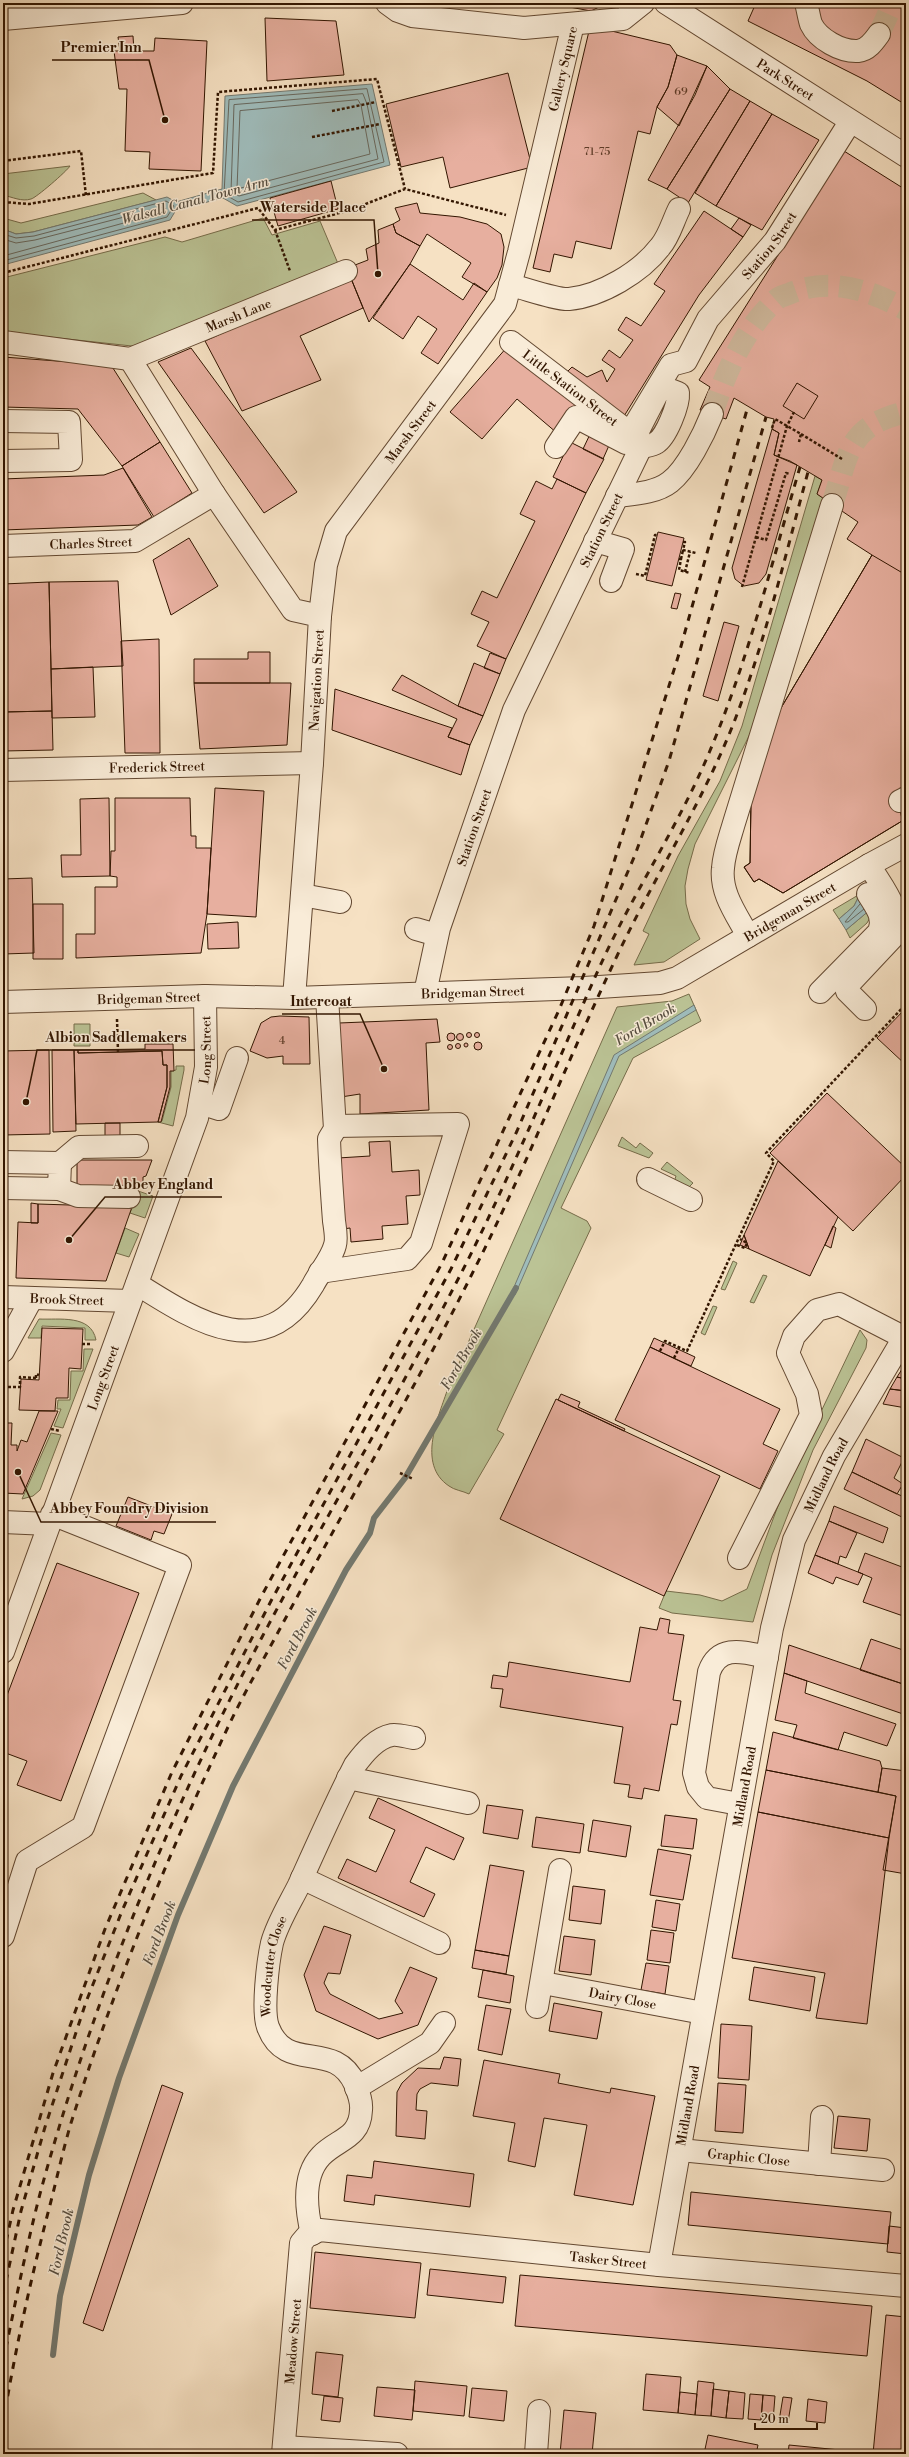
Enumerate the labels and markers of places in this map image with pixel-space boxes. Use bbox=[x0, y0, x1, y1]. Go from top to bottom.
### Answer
callout: Premier Inn bbox=[52, 34, 149, 60]
callout: Waterside Place bbox=[252, 194, 374, 220]
callout: Intercoat bbox=[282, 988, 360, 1014]
callout: Albion Saddlemakers bbox=[37, 1024, 195, 1050]
callout: Abbey England bbox=[105, 1171, 222, 1197]
callout: Abbey Foundry Division bbox=[41, 1496, 216, 1522]

